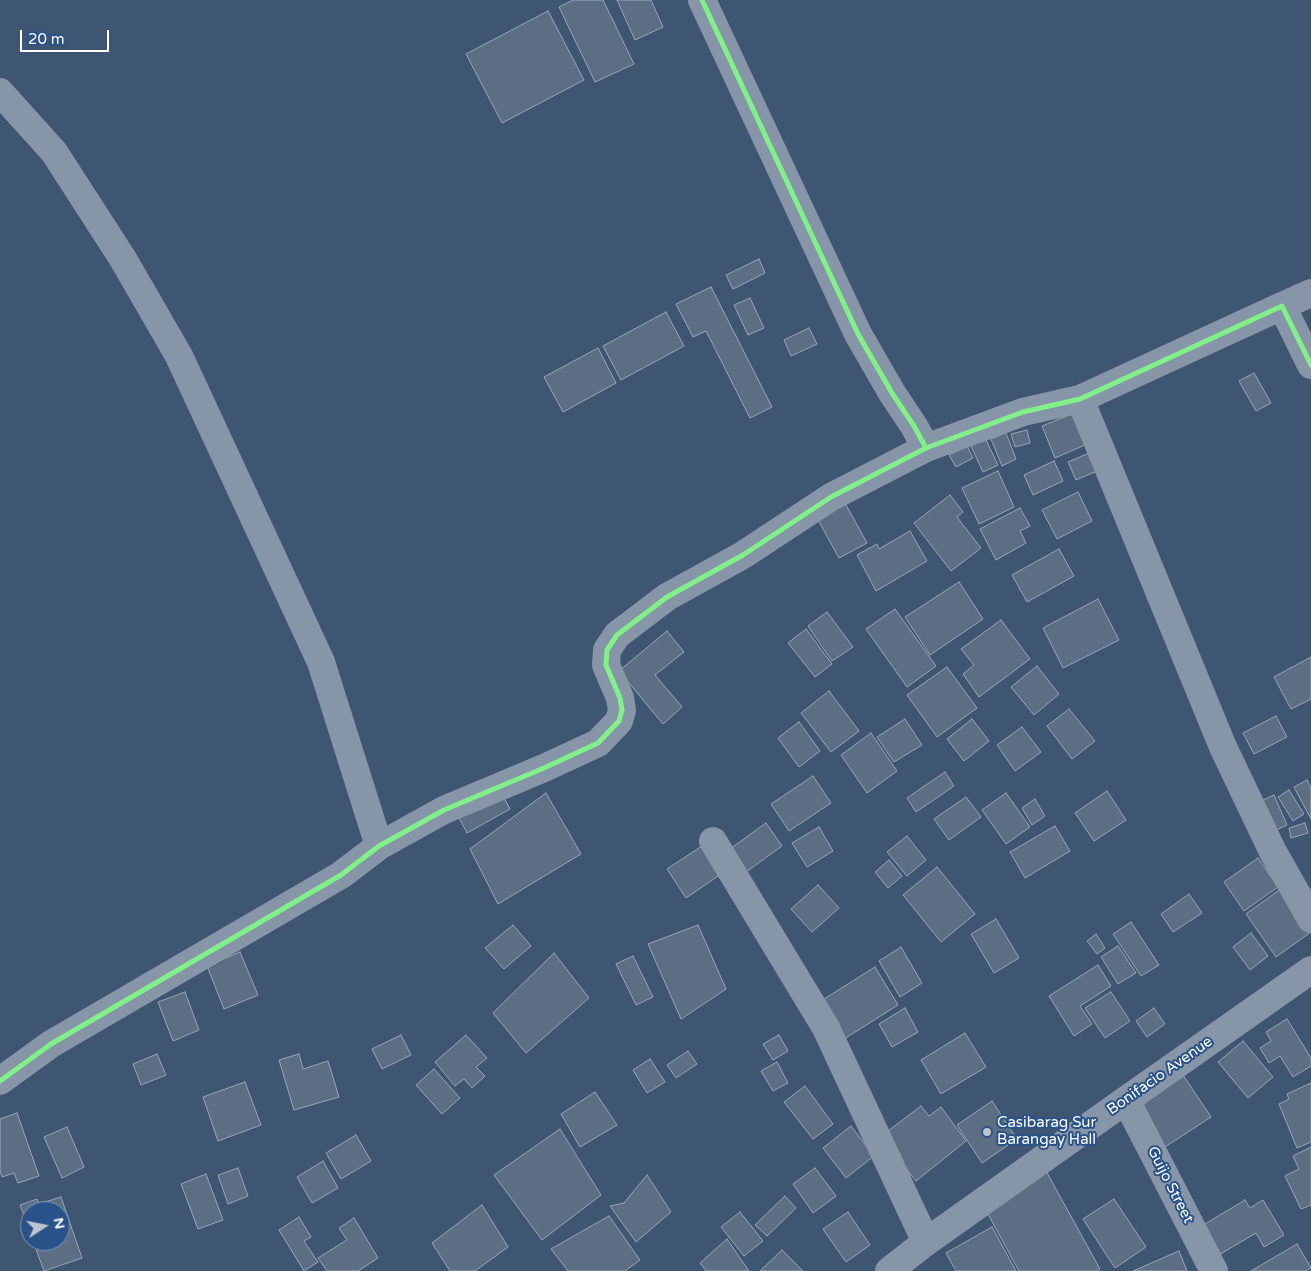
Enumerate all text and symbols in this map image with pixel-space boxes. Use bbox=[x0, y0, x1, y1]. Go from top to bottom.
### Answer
scale bar bbox=[22, 20, 111, 52]
text: 20 m bbox=[28, 30, 65, 48]
street label: Bonifacio Avenue bbox=[1104, 1033, 1216, 1119]
place label: Casibarag Sur Barangay Hall bbox=[997, 1114, 1096, 1149]
marker: Casibarag Sur Barangay Hall bbox=[981, 1126, 993, 1138]
street label: Guijo Street bbox=[1143, 1144, 1197, 1226]
north arrow bbox=[20, 1201, 70, 1251]
text: N bbox=[50, 1216, 69, 1230]

